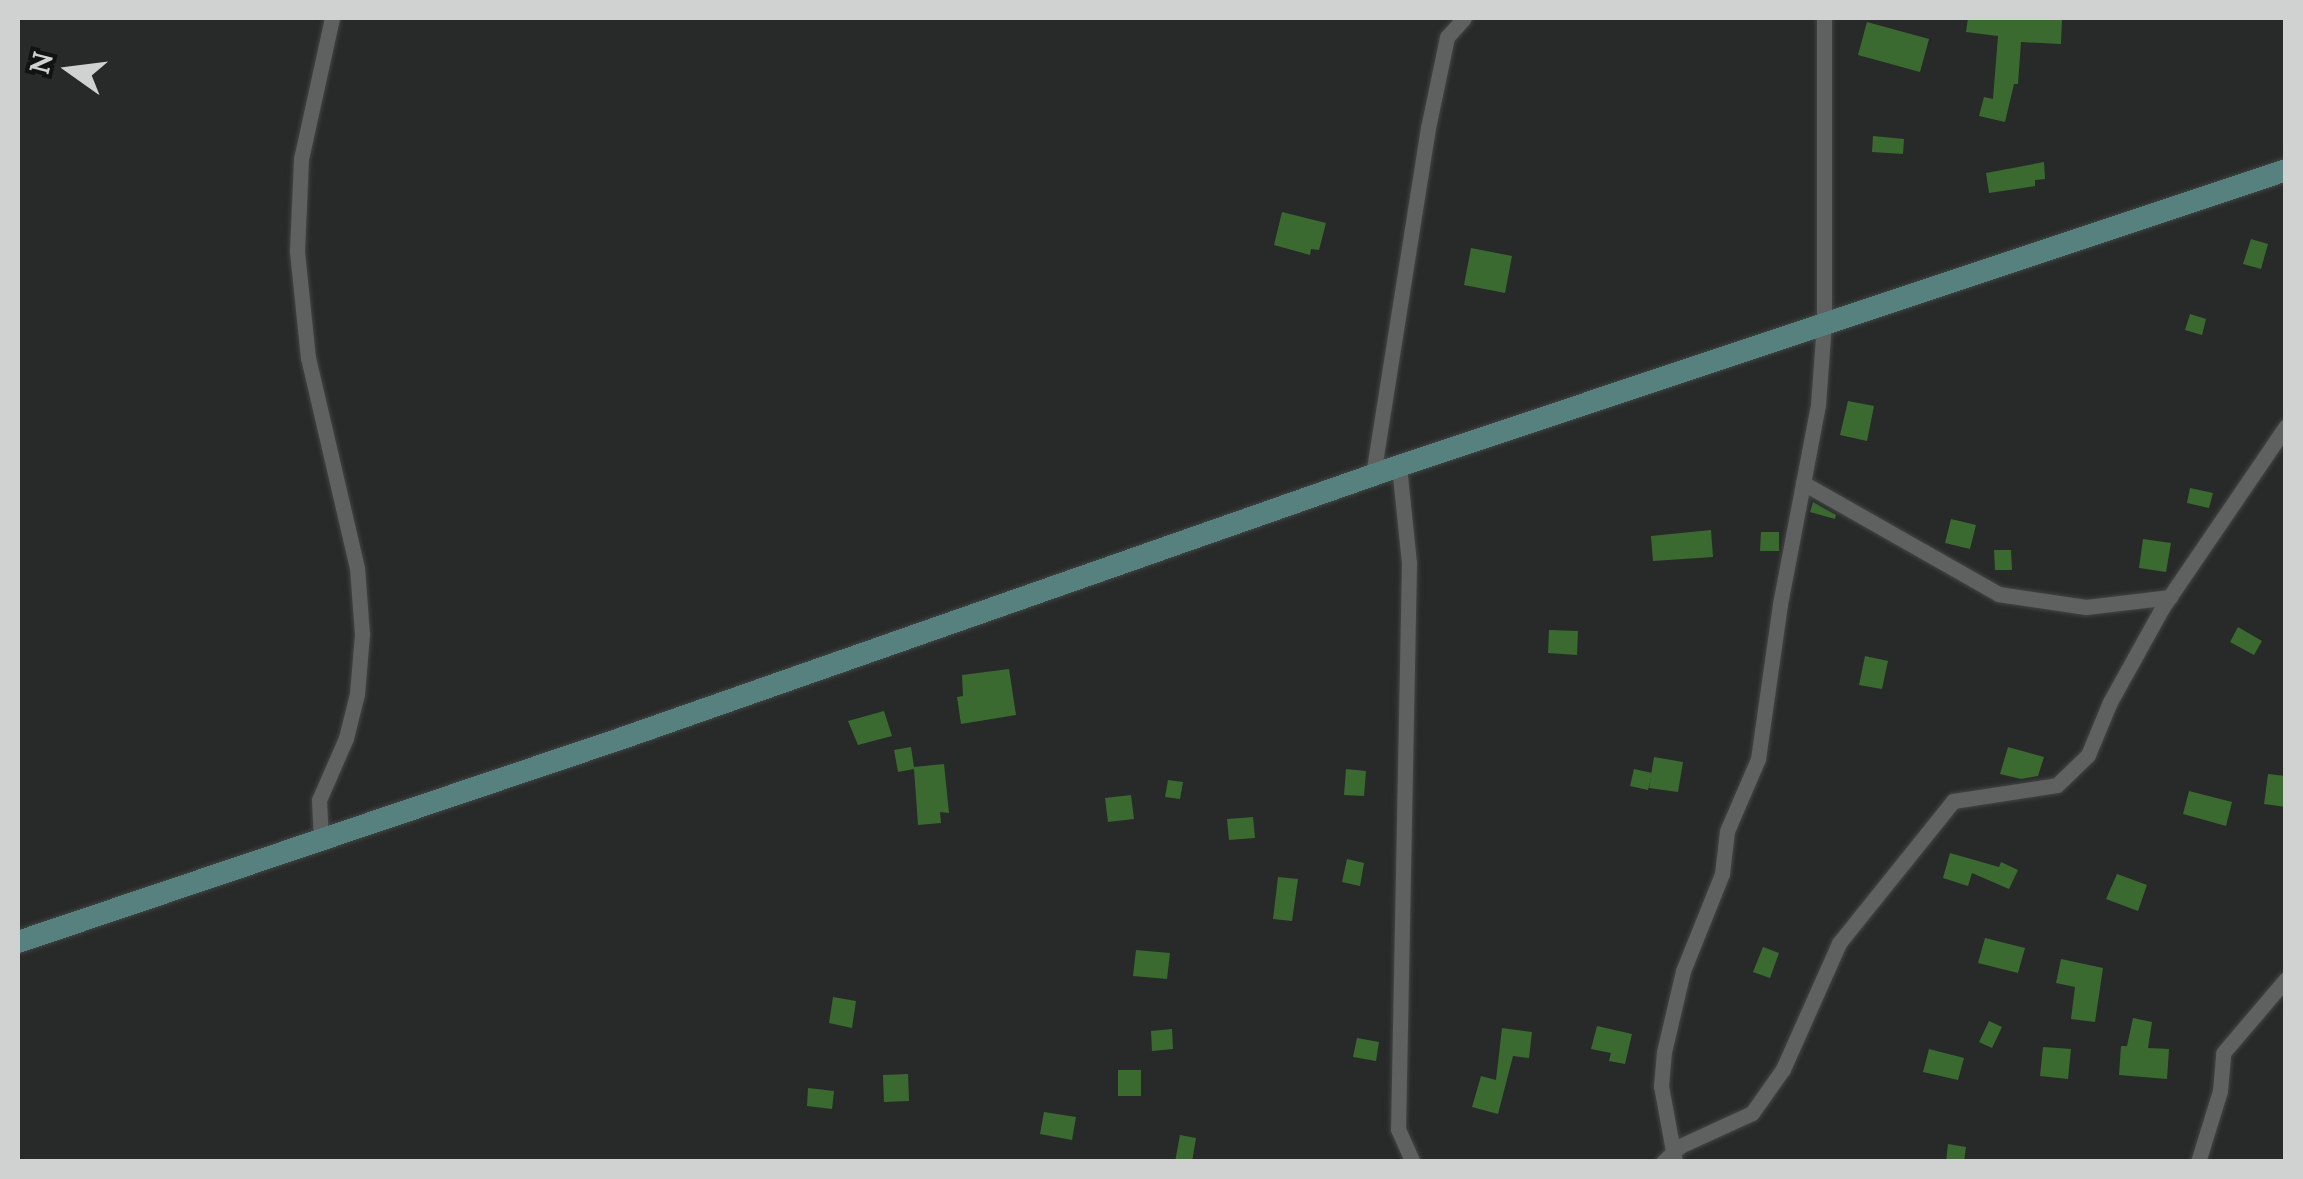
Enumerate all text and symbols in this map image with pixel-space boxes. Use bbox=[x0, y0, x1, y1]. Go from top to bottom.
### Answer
north arrow bbox=[20, 20, 120, 120]
text: N bbox=[21, 48, 61, 78]

